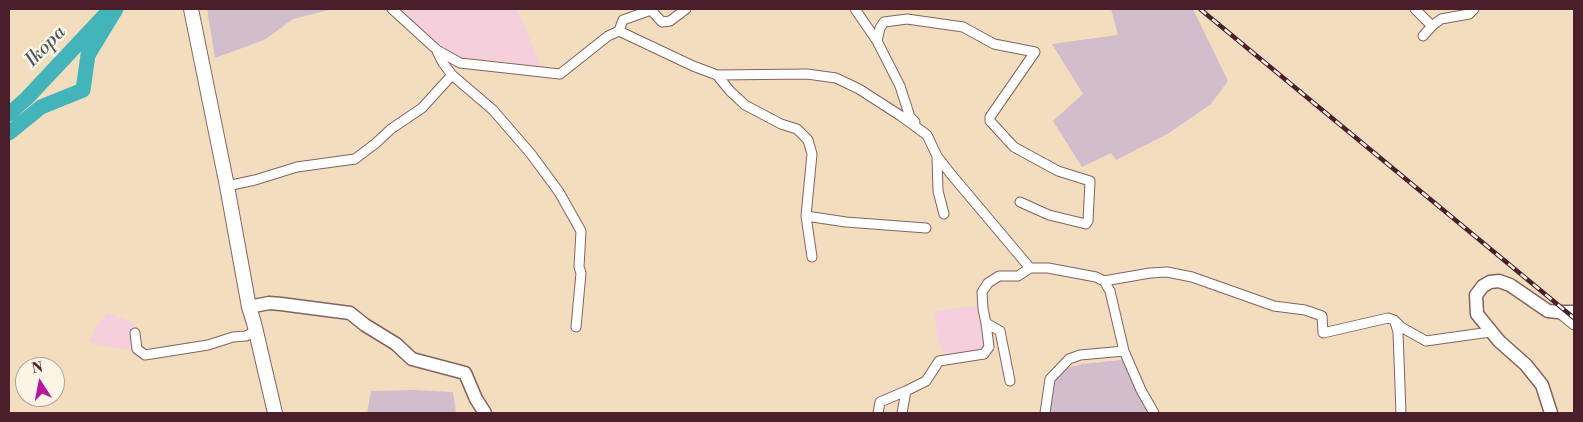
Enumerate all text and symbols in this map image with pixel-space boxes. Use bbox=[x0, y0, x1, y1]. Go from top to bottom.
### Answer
water label: Ikopa bbox=[21, 22, 71, 72]
north arrow bbox=[15, 357, 65, 407]
text: N bbox=[30, 358, 44, 378]

